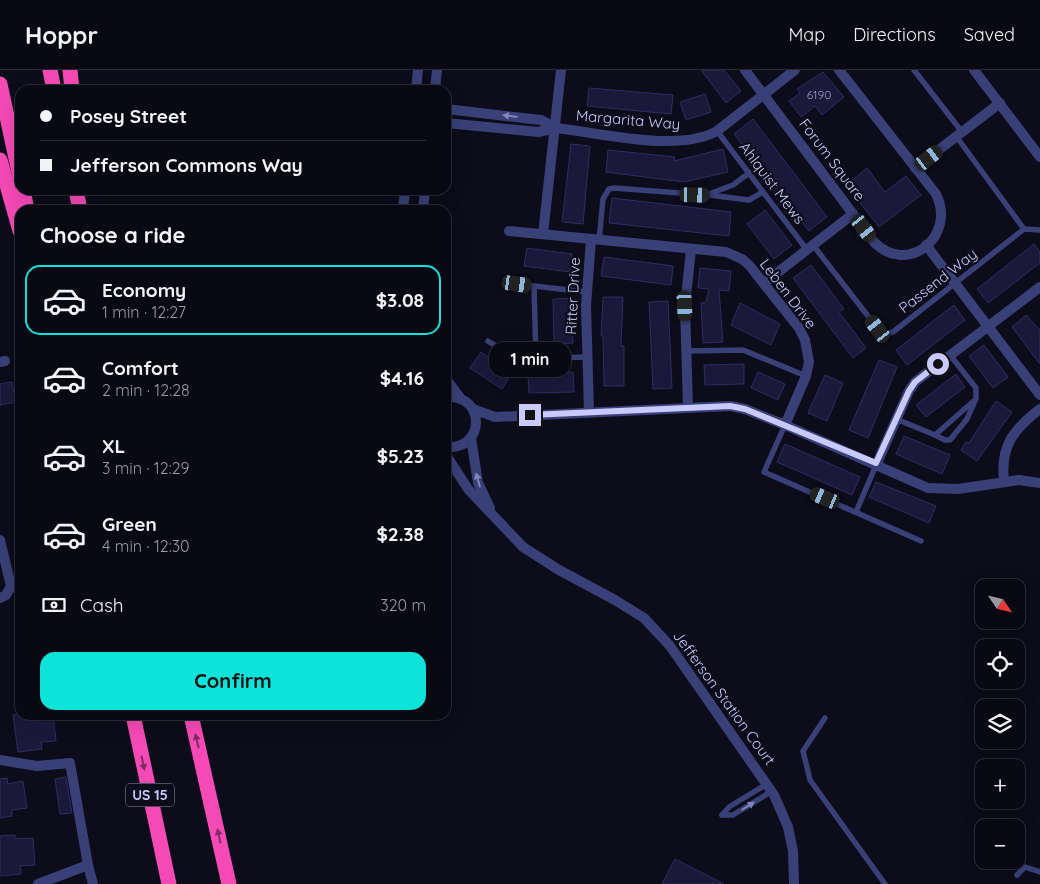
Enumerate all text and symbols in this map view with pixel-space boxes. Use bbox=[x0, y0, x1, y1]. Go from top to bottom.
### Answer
text: Hoppr bbox=[25, 20, 98, 50]
text: Map bbox=[788, 23, 825, 46]
text: Directions bbox=[853, 23, 936, 46]
text: Saved bbox=[964, 23, 1015, 46]
house number: 6190 bbox=[807, 87, 831, 102]
text: Posey Street bbox=[70, 104, 187, 128]
street label: Margarita Way bbox=[575, 105, 681, 134]
one-way arrow bbox=[501, 112, 517, 120]
street label: Forum Square bbox=[795, 115, 870, 205]
street label: Ahlquist Mews bbox=[735, 138, 809, 227]
car bbox=[912, 143, 945, 173]
text: Jefferson Commons Way bbox=[70, 153, 303, 177]
car bbox=[679, 187, 710, 203]
car bbox=[848, 212, 879, 244]
text: Choose a ride bbox=[40, 221, 185, 249]
street label: Passend Way bbox=[895, 244, 981, 317]
street label: Leben Drive bbox=[756, 255, 821, 333]
street label: Ritter Drive bbox=[561, 257, 584, 335]
car bbox=[501, 274, 532, 294]
icon: car bbox=[42, 278, 87, 323]
text: Economy bbox=[102, 278, 186, 302]
text: $3.08 bbox=[376, 288, 424, 312]
car bbox=[676, 291, 693, 321]
text: 1 min · 12:27 bbox=[102, 302, 186, 322]
car bbox=[862, 313, 893, 345]
callout: 1 min bbox=[489, 342, 571, 378]
text: 1 min bbox=[511, 349, 549, 369]
route start bbox=[927, 353, 949, 375]
icon: car bbox=[42, 356, 87, 401]
text: Comfort bbox=[102, 356, 179, 380]
text: $4.16 bbox=[380, 366, 424, 390]
text: 2 min · 12:28 bbox=[102, 380, 190, 400]
route end bbox=[519, 404, 541, 426]
icon: car bbox=[42, 434, 87, 479]
text: XL bbox=[102, 434, 125, 458]
text: $5.23 bbox=[377, 444, 424, 468]
text: 3 min · 12:29 bbox=[102, 458, 189, 478]
one-way arrow bbox=[473, 473, 481, 488]
car bbox=[808, 485, 841, 511]
icon: car bbox=[42, 512, 87, 557]
text: Green bbox=[102, 512, 157, 536]
text: $2.38 bbox=[376, 522, 424, 546]
text: 4 min · 12:30 bbox=[102, 536, 190, 556]
north arrow bbox=[975, 579, 1025, 629]
map controls bbox=[975, 579, 1025, 869]
icon: cash bbox=[40, 591, 68, 619]
text: Cash bbox=[80, 593, 124, 617]
text: 320 m bbox=[380, 595, 426, 615]
street label: Jefferson Station Court bbox=[669, 627, 780, 769]
button: locate bbox=[975, 639, 1025, 689]
button: Confirm bbox=[40, 652, 426, 710]
button: layers bbox=[975, 699, 1025, 749]
one-way arrow bbox=[193, 733, 201, 748]
one-way arrow bbox=[139, 755, 147, 770]
button: + bbox=[975, 759, 1025, 809]
road number: US 15 bbox=[126, 784, 174, 806]
one-way arrow bbox=[741, 801, 754, 810]
button: − bbox=[975, 819, 1025, 869]
one-way arrow bbox=[215, 829, 223, 844]

